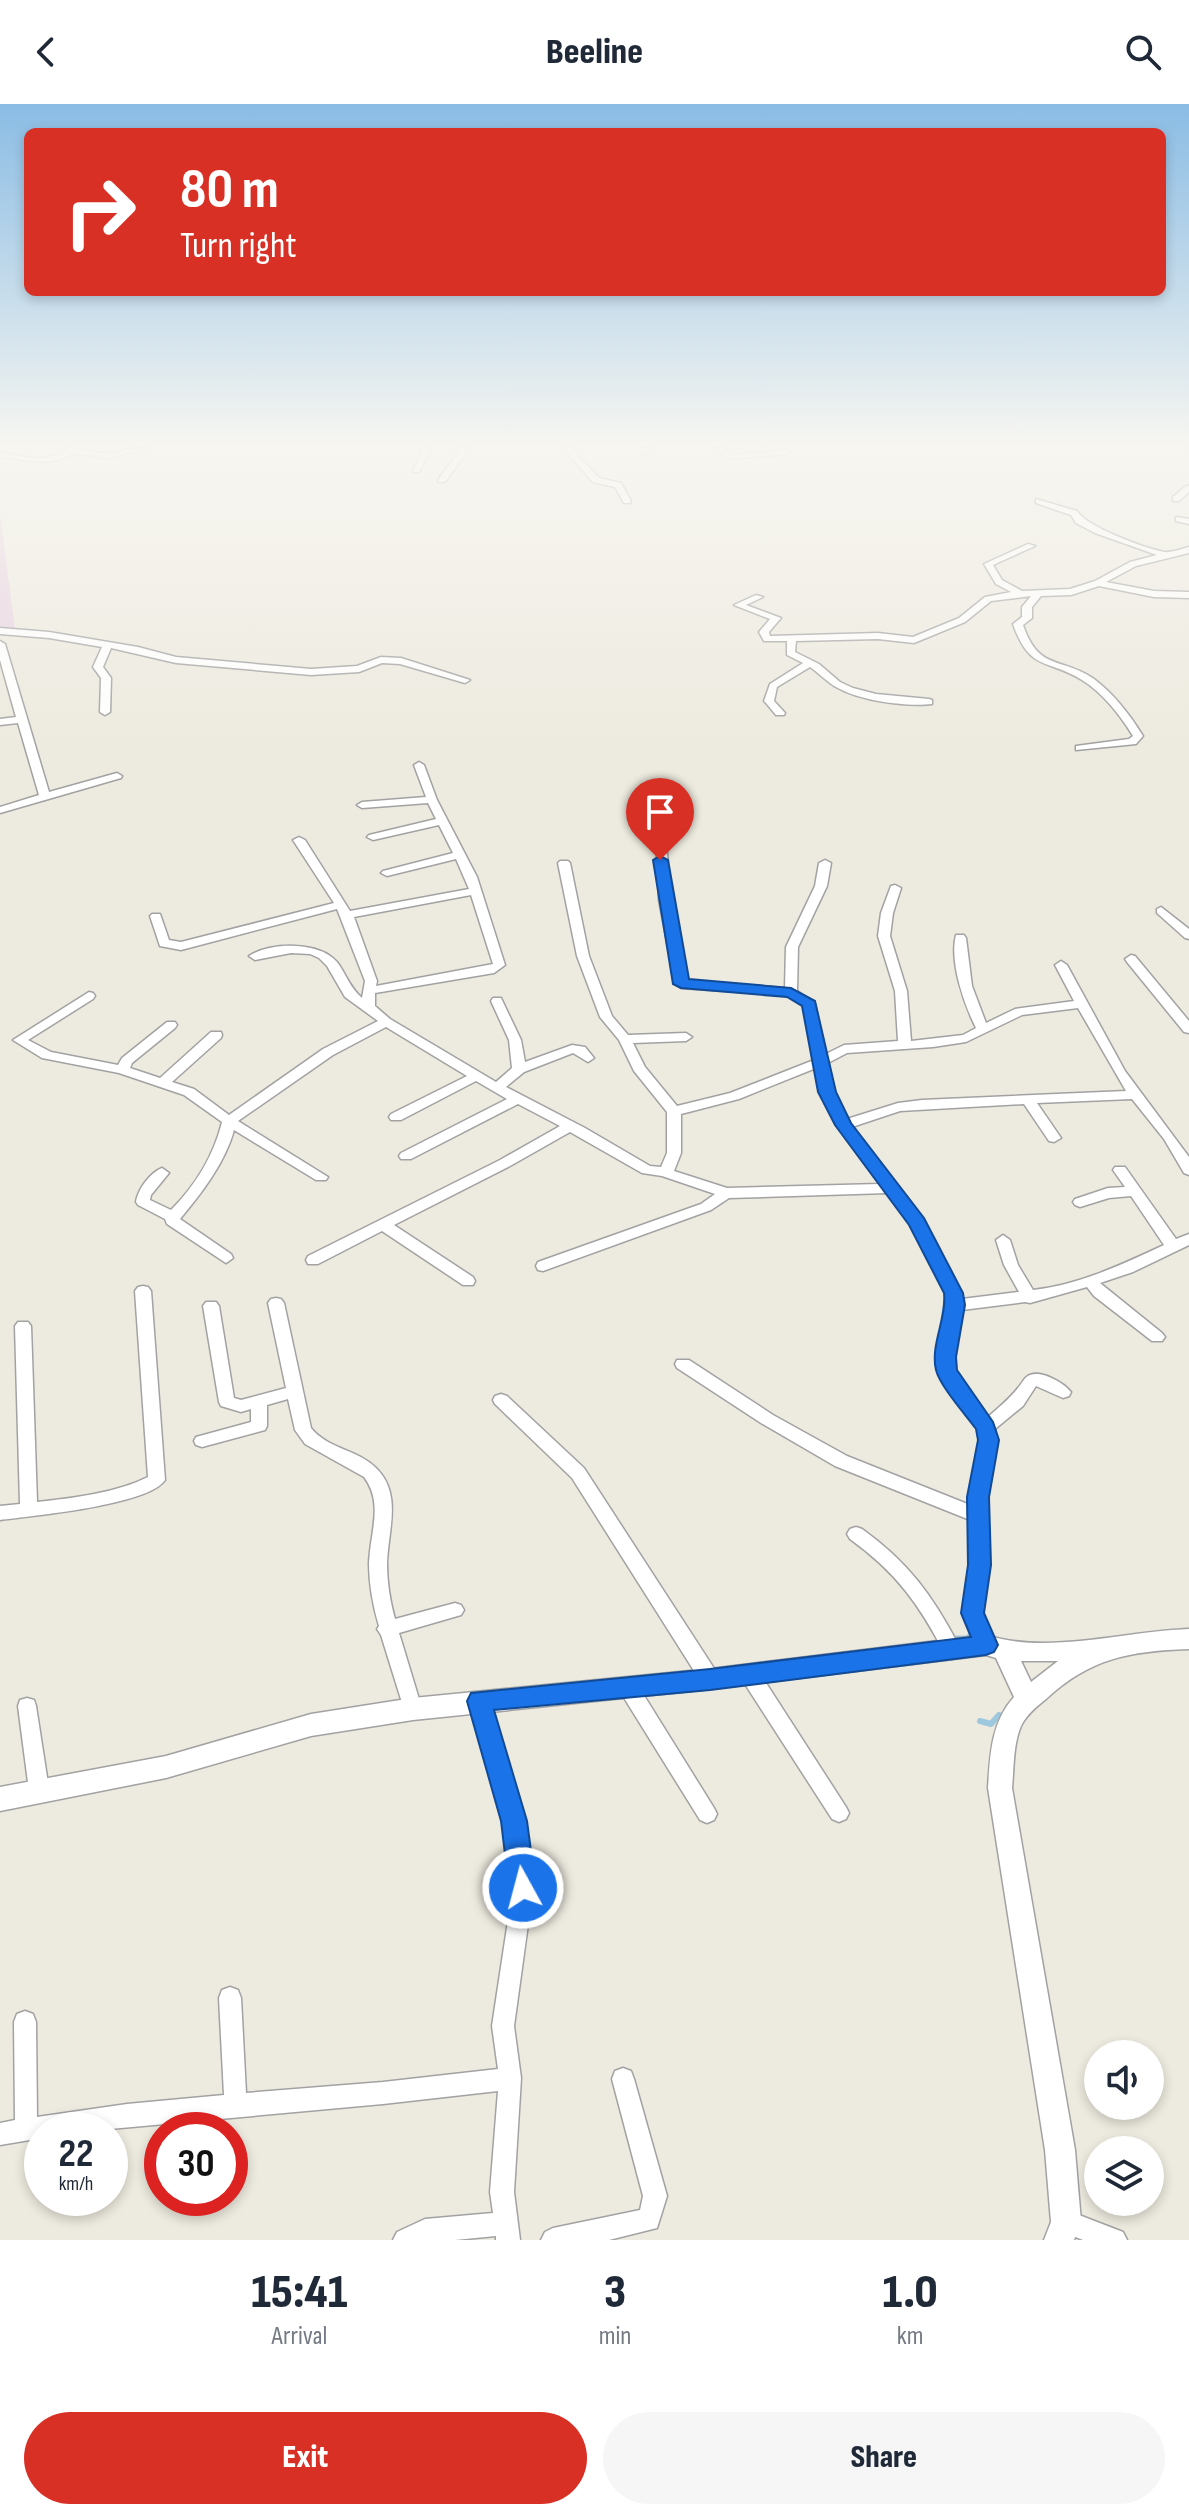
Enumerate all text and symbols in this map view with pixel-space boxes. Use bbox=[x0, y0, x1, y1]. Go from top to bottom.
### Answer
icon: back bbox=[24, 30, 68, 74]
icon: search bbox=[1121, 30, 1165, 74]
text: Beeline bbox=[546, 31, 643, 74]
text: 80 m bbox=[180, 157, 279, 224]
icon: right bbox=[48, 160, 152, 264]
text: Turn right bbox=[180, 225, 297, 268]
pin bbox=[626, 778, 694, 860]
icon: arrive bbox=[638, 790, 682, 834]
position arrow bbox=[481, 1846, 565, 1930]
map controls bbox=[1084, 2040, 1164, 2216]
button: sound bbox=[1084, 2040, 1164, 2120]
speed limit sign: 30 bbox=[144, 2112, 248, 2216]
text: 22 bbox=[58, 2130, 94, 2178]
button: layers bbox=[1084, 2136, 1164, 2216]
text: km/h bbox=[59, 2172, 93, 2196]
text: 15:41 bbox=[251, 2264, 347, 2321]
text: 3 bbox=[604, 2264, 626, 2321]
text: 1.0 bbox=[883, 2264, 938, 2321]
text: Arrival bbox=[271, 2321, 327, 2352]
text: min bbox=[599, 2321, 631, 2352]
text: km bbox=[897, 2321, 923, 2352]
button: Exit bbox=[24, 2412, 587, 2504]
button: Share bbox=[603, 2412, 1165, 2504]

